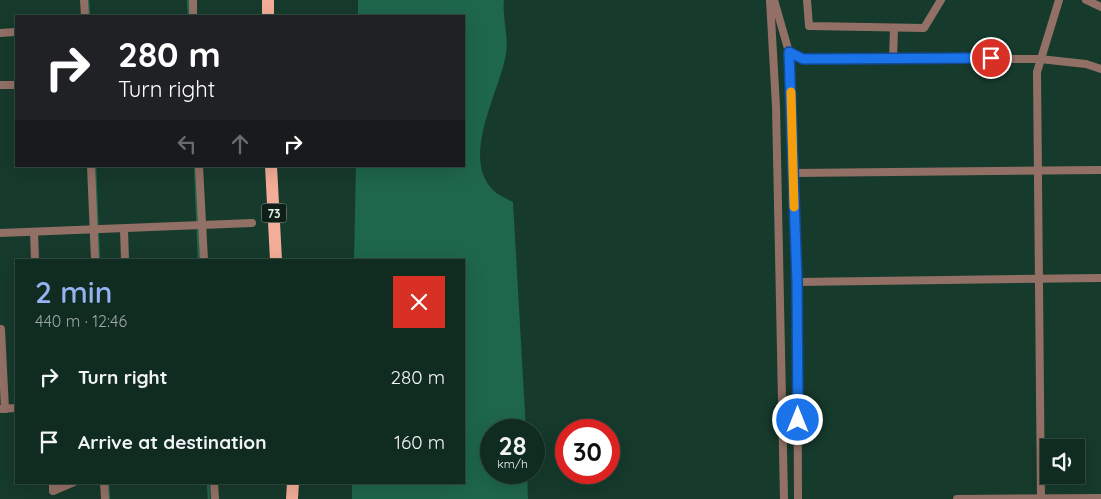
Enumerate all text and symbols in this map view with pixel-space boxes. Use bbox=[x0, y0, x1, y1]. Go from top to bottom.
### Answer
text: 280 m bbox=[118, 32, 221, 76]
icon: right bbox=[35, 35, 100, 100]
pin bbox=[970, 37, 1012, 79]
icon: arrive bbox=[977, 44, 1005, 72]
text: Turn right bbox=[118, 75, 215, 103]
icon: left bbox=[173, 130, 201, 158]
icon: ahead bbox=[226, 130, 254, 158]
icon: right bbox=[279, 130, 307, 158]
road number: 73 bbox=[262, 204, 286, 222]
text: 2 min bbox=[35, 273, 112, 311]
button: close bbox=[393, 276, 445, 328]
text: 440 m · 12:46 bbox=[35, 311, 127, 331]
icon: right bbox=[35, 363, 63, 391]
text: Turn right bbox=[78, 365, 167, 389]
text: 280 m bbox=[390, 365, 445, 389]
position arrow bbox=[771, 393, 823, 445]
speed limit sign: 30 bbox=[555, 419, 620, 484]
icon: arrive bbox=[35, 428, 63, 456]
text: Arrive at destination bbox=[78, 430, 267, 454]
text: 160 m bbox=[394, 430, 445, 454]
text: 28 bbox=[499, 430, 526, 461]
map controls bbox=[1040, 439, 1085, 484]
button: sound bbox=[1040, 439, 1085, 484]
text: km/h bbox=[497, 456, 528, 471]

